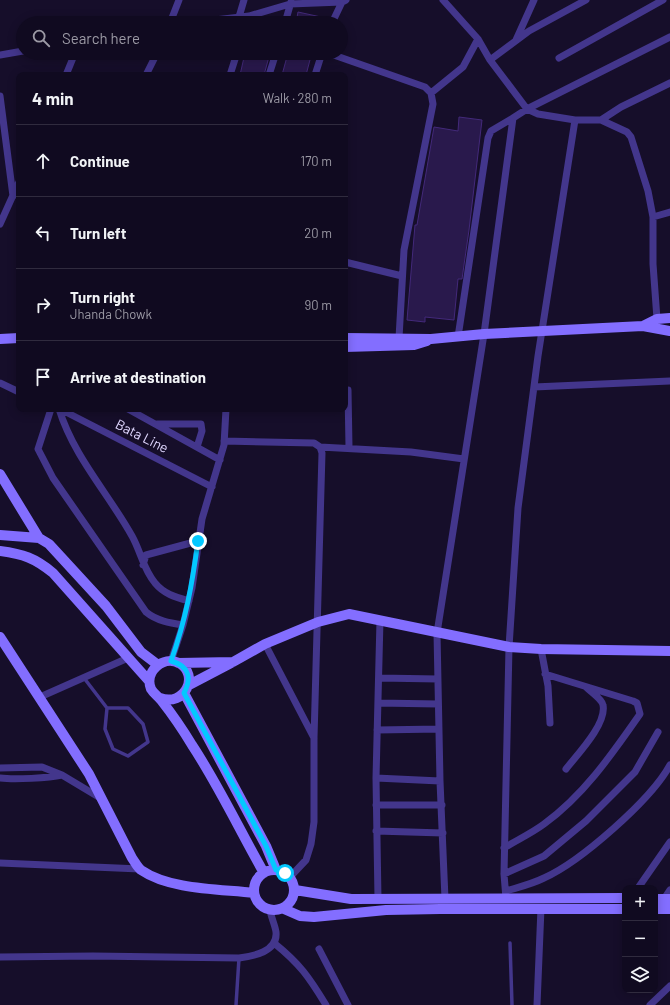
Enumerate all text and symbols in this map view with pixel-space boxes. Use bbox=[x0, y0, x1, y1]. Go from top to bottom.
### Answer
search box bbox=[16, 16, 348, 60]
icon: search bbox=[30, 27, 52, 49]
text: Search here bbox=[62, 29, 140, 47]
text: 4 min bbox=[32, 88, 74, 108]
text: Walk · 280 m bbox=[263, 90, 332, 106]
icon: ahead bbox=[32, 150, 54, 172]
text: Continue bbox=[70, 152, 130, 170]
text: 170 m bbox=[301, 153, 332, 169]
icon: left bbox=[32, 222, 54, 244]
text: Turn left bbox=[70, 224, 126, 242]
text: 20 m bbox=[304, 225, 332, 241]
text: Turn right bbox=[70, 288, 135, 306]
icon: right bbox=[32, 294, 54, 316]
text: 90 m bbox=[305, 297, 332, 313]
text: Jhanda Chowk bbox=[70, 306, 152, 322]
icon: arrive bbox=[32, 366, 54, 388]
text: Arrive at destination bbox=[70, 368, 206, 386]
street label: Bata Line bbox=[113, 415, 172, 456]
route end bbox=[189, 532, 207, 550]
route start bbox=[276, 864, 294, 882]
map controls bbox=[622, 885, 658, 993]
button: + bbox=[622, 885, 658, 921]
button: − bbox=[622, 921, 658, 957]
button: layers bbox=[622, 957, 658, 993]

